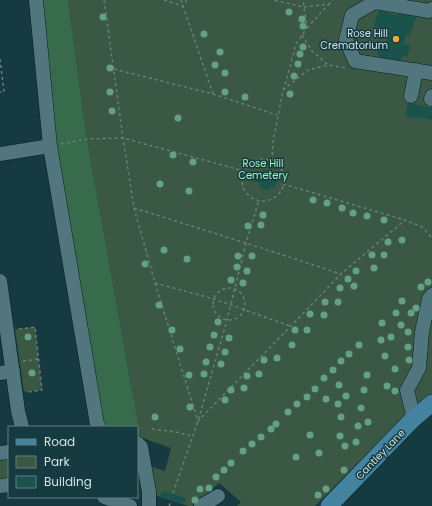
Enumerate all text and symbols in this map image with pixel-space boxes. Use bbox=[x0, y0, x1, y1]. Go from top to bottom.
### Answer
place label: Rose Hill Crematorium bbox=[320, 26, 388, 53]
marker: Rose Hill Crematorium bbox=[391, 34, 401, 44]
park label: Rose Hill Cemetery bbox=[238, 156, 288, 183]
legend bbox=[8, 426, 138, 498]
street label: Cantley Lane bbox=[352, 426, 408, 483]
text: Road bbox=[44, 433, 75, 450]
text: Park bbox=[44, 453, 71, 470]
text: Building bbox=[44, 473, 92, 490]

